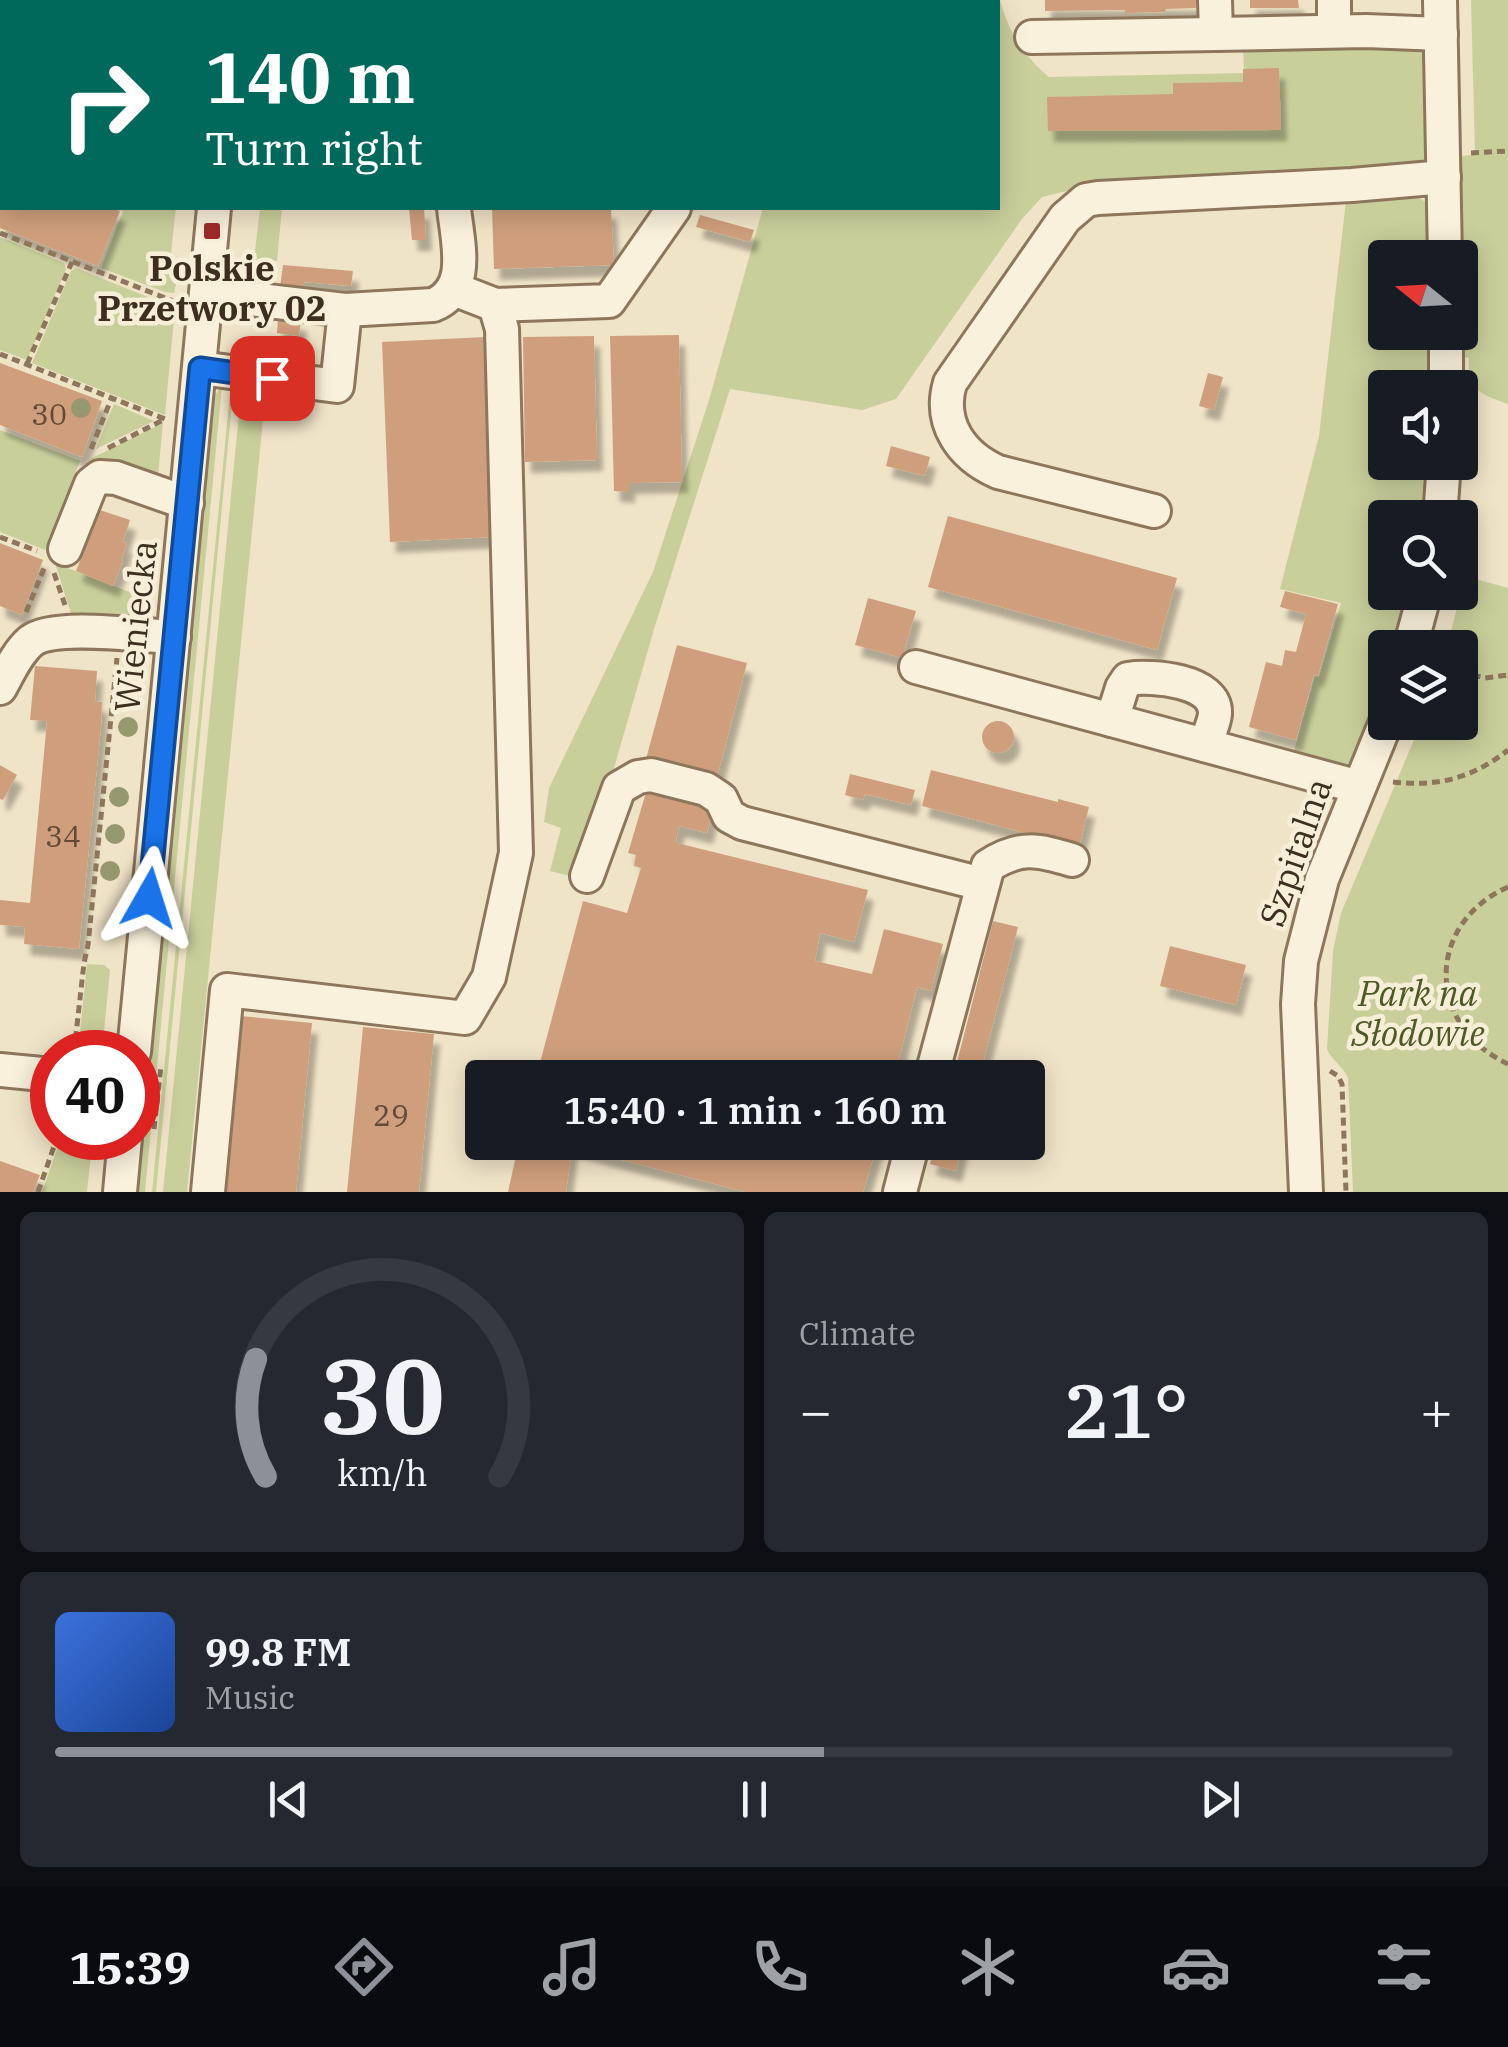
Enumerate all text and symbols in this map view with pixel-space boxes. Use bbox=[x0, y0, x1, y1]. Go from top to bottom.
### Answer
text: 140 m bbox=[205, 31, 415, 122]
icon: right bbox=[40, 40, 170, 170]
text: Turn right bbox=[205, 119, 423, 177]
marker: Polskie Przetwory 02 bbox=[201, 220, 223, 242]
north arrow bbox=[1368, 240, 1478, 350]
map controls bbox=[1368, 240, 1478, 740]
place label: Polskie Przetwory 02 bbox=[97, 245, 327, 331]
pin bbox=[230, 336, 315, 421]
icon: arrive bbox=[245, 351, 300, 406]
button: sound bbox=[1368, 370, 1478, 480]
house number: 30 bbox=[31, 394, 67, 433]
button: search bbox=[1368, 500, 1478, 610]
street label: Wieniecka bbox=[103, 538, 167, 714]
button: layers bbox=[1368, 630, 1478, 740]
street label: Szpitalna bbox=[1248, 772, 1342, 932]
house number: 34 bbox=[45, 816, 81, 855]
position arrow bbox=[97, 846, 201, 950]
park label: Park na Słodowie bbox=[1350, 970, 1485, 1056]
speed limit sign: 40 bbox=[30, 1030, 160, 1160]
text: 15:40 · 1 min · 160 m bbox=[563, 1085, 947, 1134]
house number: 29 bbox=[373, 1095, 409, 1134]
text: Climate bbox=[799, 1312, 916, 1354]
text: 30 bbox=[320, 1327, 444, 1463]
text: 21° bbox=[1063, 1361, 1189, 1459]
text: − bbox=[799, 1375, 832, 1446]
text: + bbox=[1420, 1375, 1453, 1446]
text: km/h bbox=[337, 1449, 427, 1496]
text: 99.8 FM bbox=[205, 1627, 351, 1676]
text: Music bbox=[205, 1676, 295, 1718]
icon: previous bbox=[261, 1772, 316, 1827]
icon: pause bbox=[727, 1772, 782, 1827]
icon: next bbox=[1193, 1772, 1248, 1827]
icon: directions bbox=[329, 1932, 399, 2002]
icon: music bbox=[537, 1932, 607, 2002]
icon: phone bbox=[745, 1932, 815, 2002]
icon: climate bbox=[953, 1932, 1023, 2002]
icon: car bbox=[1161, 1932, 1231, 2002]
icon: filters bbox=[1369, 1932, 1439, 2002]
text: 15:39 bbox=[69, 1938, 191, 1996]

